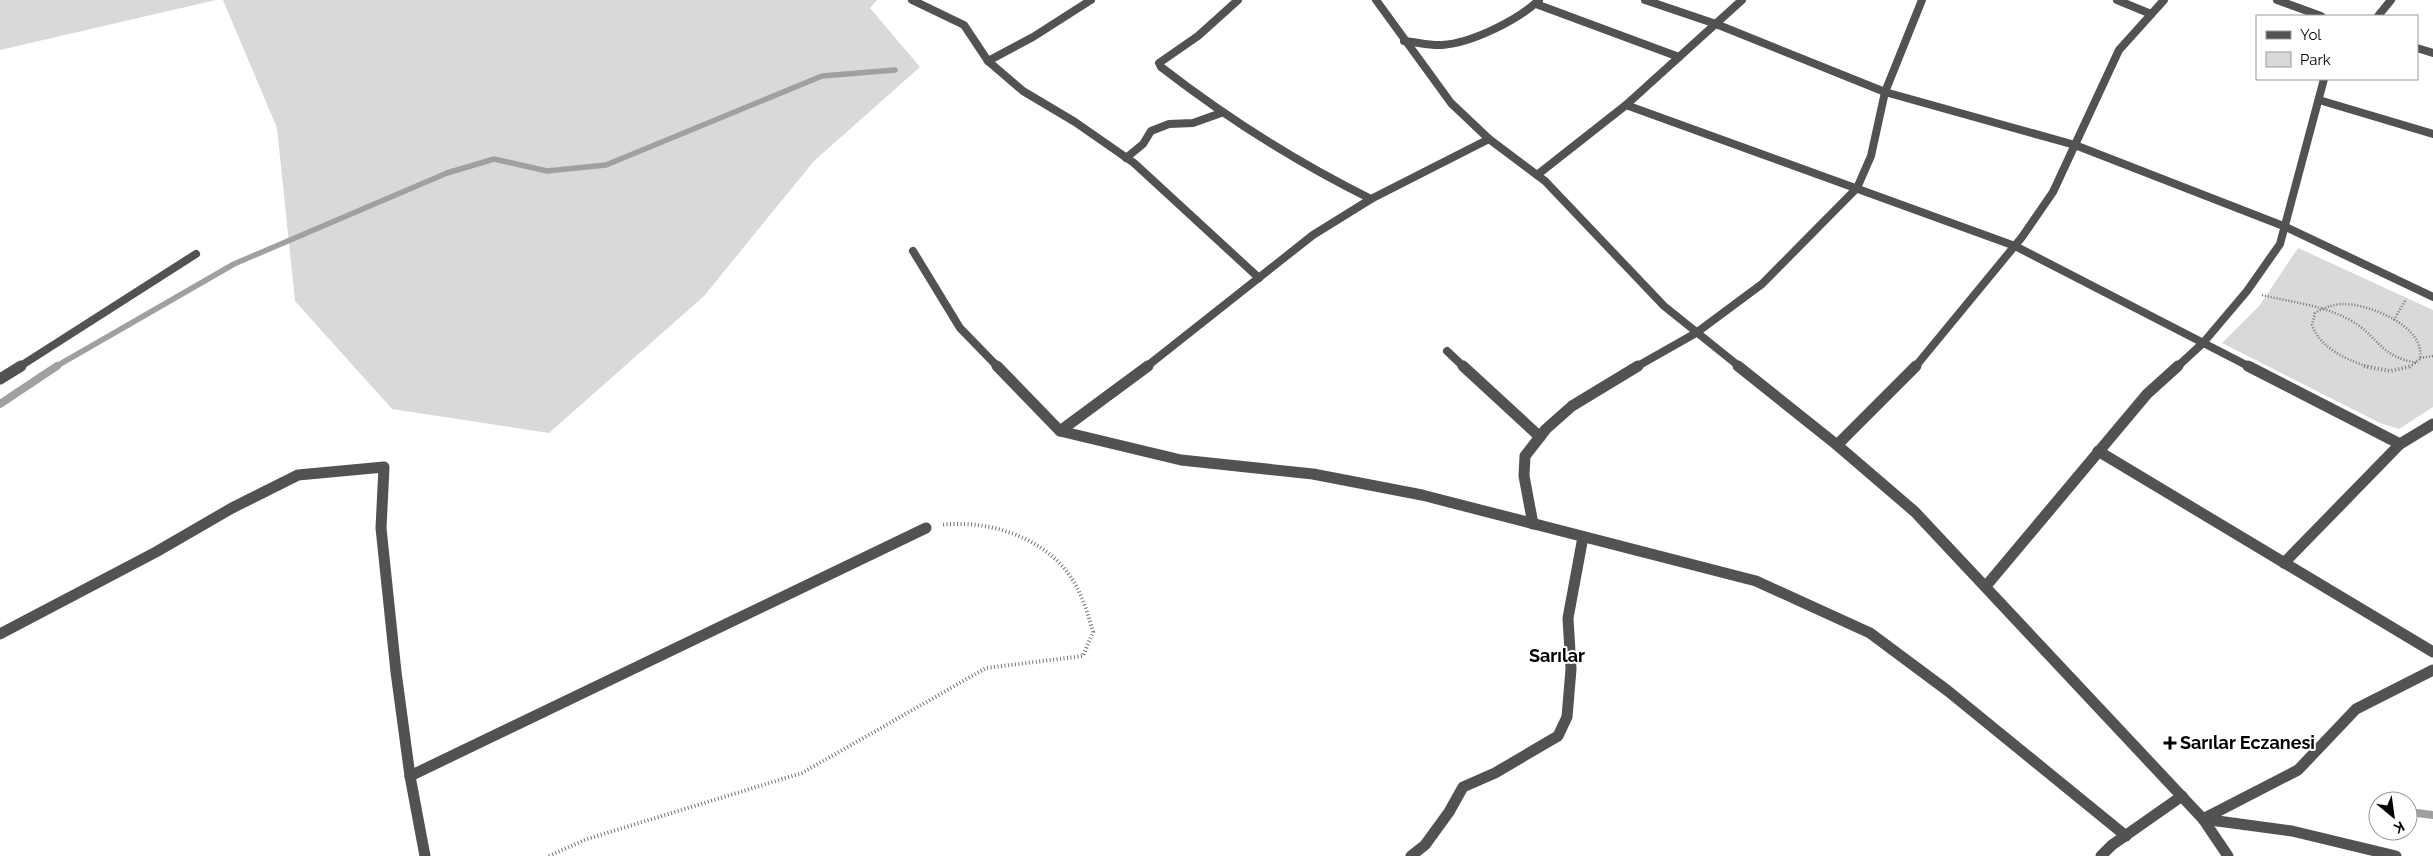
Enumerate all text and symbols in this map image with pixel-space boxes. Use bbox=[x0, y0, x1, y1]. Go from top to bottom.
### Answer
legend bbox=[2256, 15, 2418, 80]
text: Yol bbox=[2300, 26, 2322, 44]
text: Park bbox=[2300, 51, 2331, 69]
district label: Sarılar bbox=[1529, 645, 1585, 666]
place label: Sarılar Eczanesi bbox=[2180, 732, 2315, 753]
marker: Sarılar Eczanesi bbox=[2164, 737, 2176, 749]
north arrow bbox=[2368, 791, 2418, 841]
text: K bbox=[2391, 818, 2407, 837]

